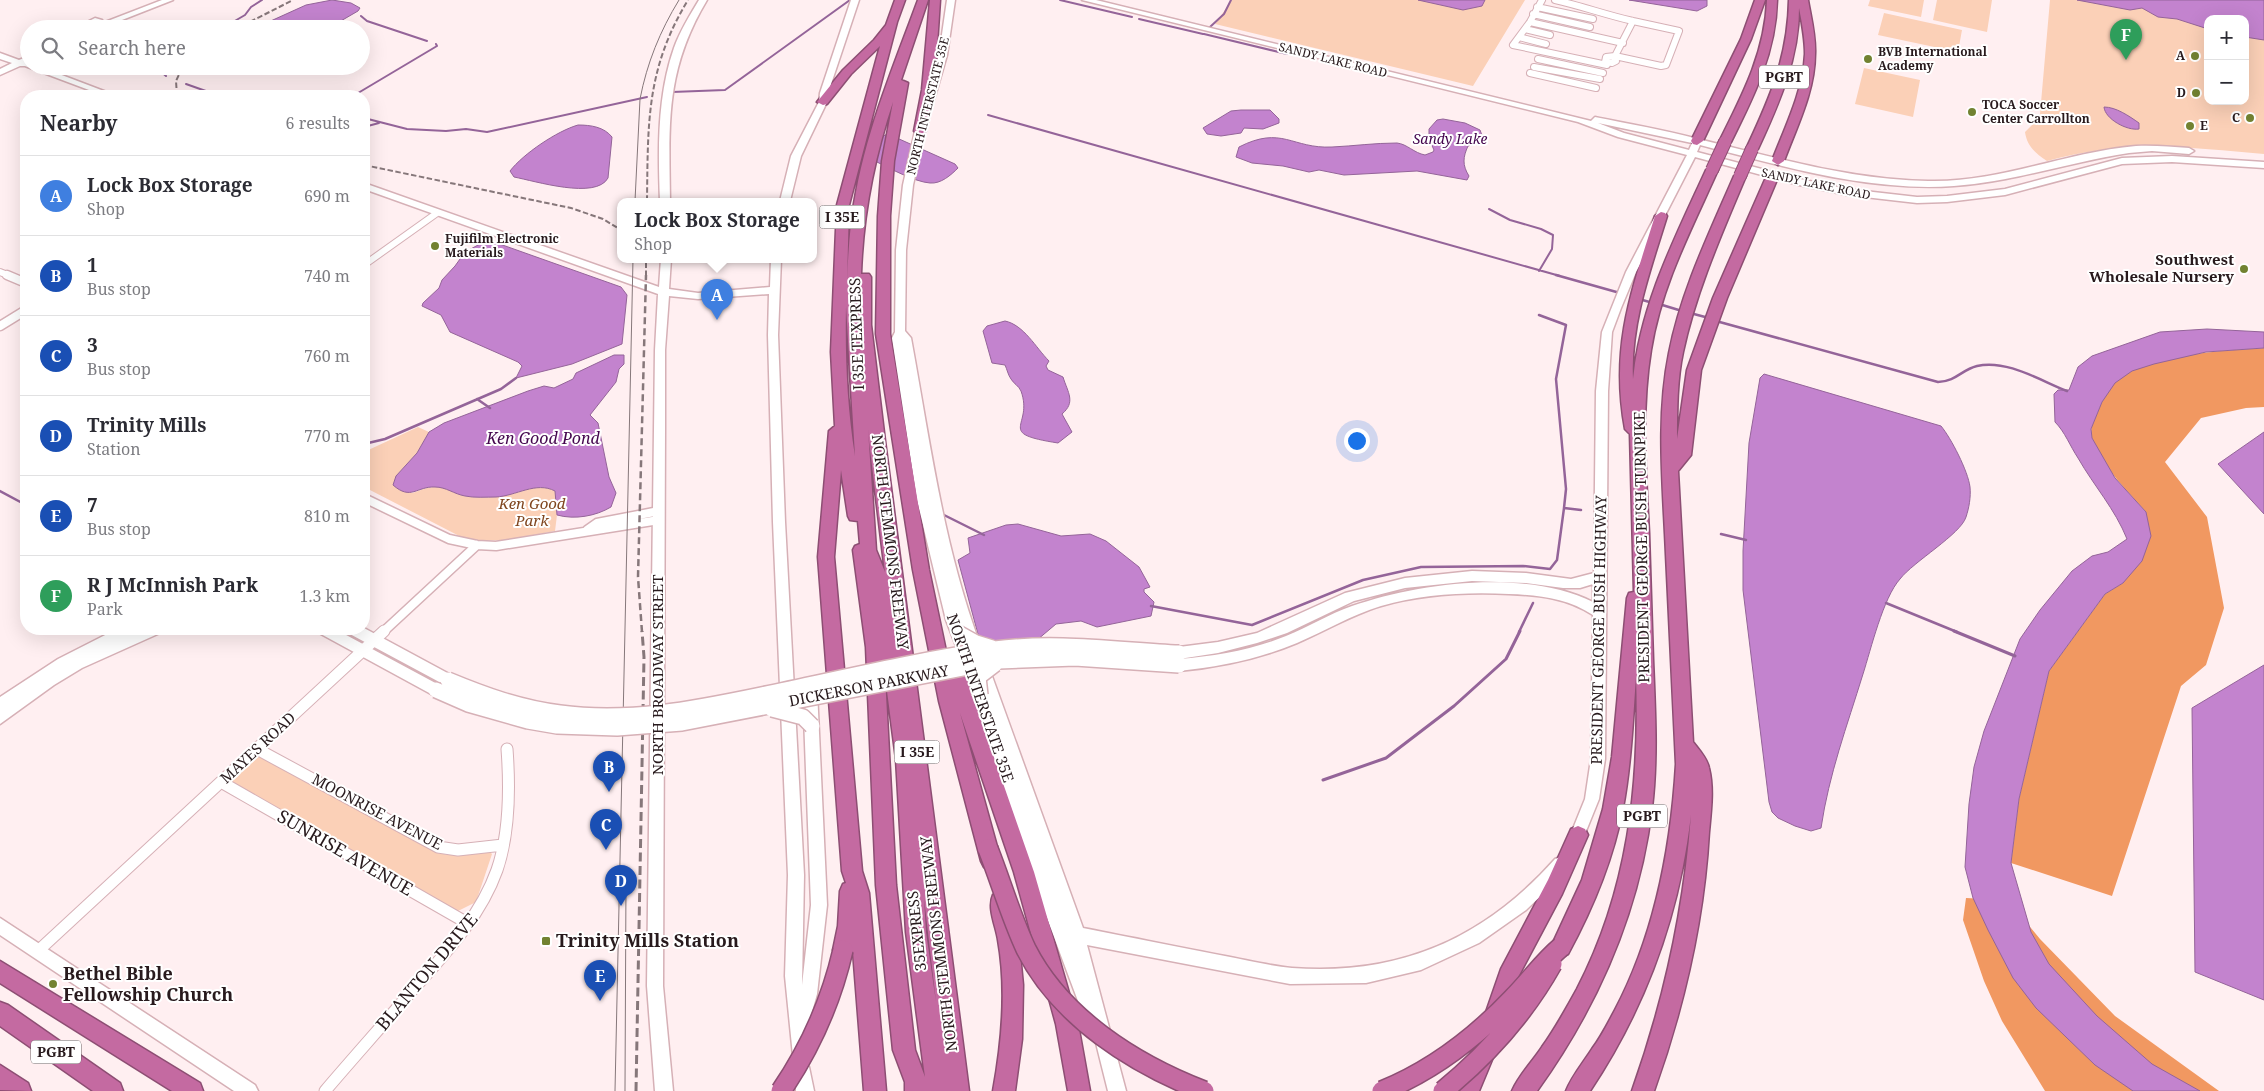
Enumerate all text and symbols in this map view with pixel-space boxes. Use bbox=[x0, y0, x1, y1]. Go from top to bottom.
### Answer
map controls bbox=[2204, 15, 2249, 105]
button: + bbox=[2204, 15, 2249, 60]
pin: F bbox=[2110, 19, 2142, 60]
search box bbox=[20, 20, 370, 75]
icon: search bbox=[38, 34, 66, 62]
text: Search here bbox=[78, 35, 186, 61]
street label: NORTH INTERSTATE 35E bbox=[902, 35, 953, 177]
street label: SANDY LAKE ROAD bbox=[1277, 38, 1389, 81]
place label: BVB International Academy bbox=[1878, 43, 1988, 74]
place label: A bbox=[2176, 47, 2186, 64]
marker: A bbox=[2189, 50, 2201, 62]
marker: BVB International Academy bbox=[1862, 53, 1874, 65]
button: − bbox=[2204, 60, 2249, 105]
road number: PGBT bbox=[1759, 66, 1809, 88]
place label: D bbox=[2177, 84, 2186, 101]
marker: D bbox=[2190, 87, 2202, 99]
place label: TOCA Soccer Center Carrollton bbox=[1982, 96, 2090, 127]
marker: TOCA Soccer Center Carrollton bbox=[1966, 106, 1978, 118]
text: Nearby bbox=[40, 109, 118, 137]
place label: C bbox=[2232, 109, 2240, 126]
text: 6 results bbox=[286, 112, 350, 134]
marker: C bbox=[2244, 112, 2256, 124]
place label: E bbox=[2200, 117, 2208, 134]
marker: E bbox=[2184, 120, 2196, 132]
water label: Sandy Lake bbox=[1413, 129, 1487, 148]
street label: SANDY LAKE ROAD bbox=[1760, 164, 1873, 203]
text: Lock Box Storage bbox=[87, 172, 253, 198]
text: A bbox=[50, 185, 62, 207]
text: 690 m bbox=[304, 185, 350, 207]
text: Shop bbox=[87, 198, 125, 220]
popup bbox=[617, 198, 817, 263]
road number: I 35E bbox=[820, 206, 864, 228]
text: Lock Box Storage bbox=[634, 207, 800, 233]
place label: Fujifilm Electronic Materials bbox=[445, 230, 559, 261]
text: Shop bbox=[634, 233, 672, 255]
marker: Fujifilm Electronic Materials bbox=[429, 240, 441, 252]
place label: Southwest Wholesale Nursery bbox=[2089, 249, 2234, 286]
text: 1 bbox=[87, 252, 98, 278]
marker: Southwest Wholesale Nursery bbox=[2238, 263, 2250, 275]
text: B bbox=[51, 265, 61, 287]
text: 740 m bbox=[304, 265, 350, 287]
text: Bus stop bbox=[87, 278, 151, 300]
street label: I 35E TEXPRESS bbox=[844, 278, 868, 391]
pin: A bbox=[701, 279, 733, 320]
text: 3 bbox=[87, 332, 98, 358]
text: C bbox=[51, 345, 61, 367]
text: 760 m bbox=[304, 345, 350, 367]
text: Bus stop bbox=[87, 358, 151, 380]
street label: PRESIDENT GEORGE BUSH TURNPIKE bbox=[1629, 411, 1653, 683]
text: Trinity Mills bbox=[87, 412, 206, 438]
text: D bbox=[50, 425, 62, 447]
text: 770 m bbox=[304, 425, 350, 447]
water label: Ken Good Pond bbox=[485, 427, 601, 449]
your location bbox=[1344, 428, 1370, 454]
street label: NORTH STEMMONS FREEWAY bbox=[868, 433, 914, 651]
text: Station bbox=[87, 438, 141, 460]
text: 7 bbox=[87, 492, 98, 518]
park label: Ken Good Park bbox=[497, 493, 566, 530]
street label: PRESIDENT GEORGE BUSH HIGHWAY bbox=[1586, 494, 1610, 765]
text: E bbox=[51, 505, 61, 527]
text: 810 m bbox=[304, 505, 350, 527]
text: Bus stop bbox=[87, 518, 151, 540]
text: R J McInnish Park bbox=[87, 572, 258, 598]
street label: NORTH BROADWAY STREET bbox=[647, 575, 667, 775]
text: F bbox=[51, 585, 61, 607]
text: 1.3 km bbox=[299, 585, 350, 607]
text: Park bbox=[87, 598, 123, 620]
street label: NORTH INTERSTATE 35E bbox=[943, 611, 1019, 785]
street label: DICKERSON PARKWAY bbox=[787, 660, 951, 710]
street label: MAYES ROAD bbox=[215, 707, 299, 787]
road number: I 35E bbox=[894, 740, 940, 764]
pin: B bbox=[593, 751, 625, 792]
street label: MOONRISE AVENUE bbox=[309, 768, 446, 854]
street label: SUNRISE AVENUE bbox=[273, 803, 418, 901]
road number: PGBT bbox=[1617, 804, 1667, 828]
pin: C bbox=[590, 809, 622, 850]
street label: NORTH STEMMONS FREEWAY bbox=[915, 835, 961, 1053]
pin: D bbox=[605, 865, 637, 906]
street label: 35EXPRESS bbox=[902, 890, 930, 972]
street label: BLANTON DRIVE bbox=[370, 907, 483, 1035]
place label: Trinity Mills Station bbox=[556, 928, 739, 952]
marker: Trinity Mills Station bbox=[540, 935, 552, 947]
pin: E bbox=[584, 960, 616, 1001]
place label: Bethel Bible Fellowship Church bbox=[63, 961, 233, 1006]
marker: Bethel Bible Fellowship Church bbox=[47, 978, 59, 990]
road number: PGBT bbox=[31, 1040, 81, 1064]

